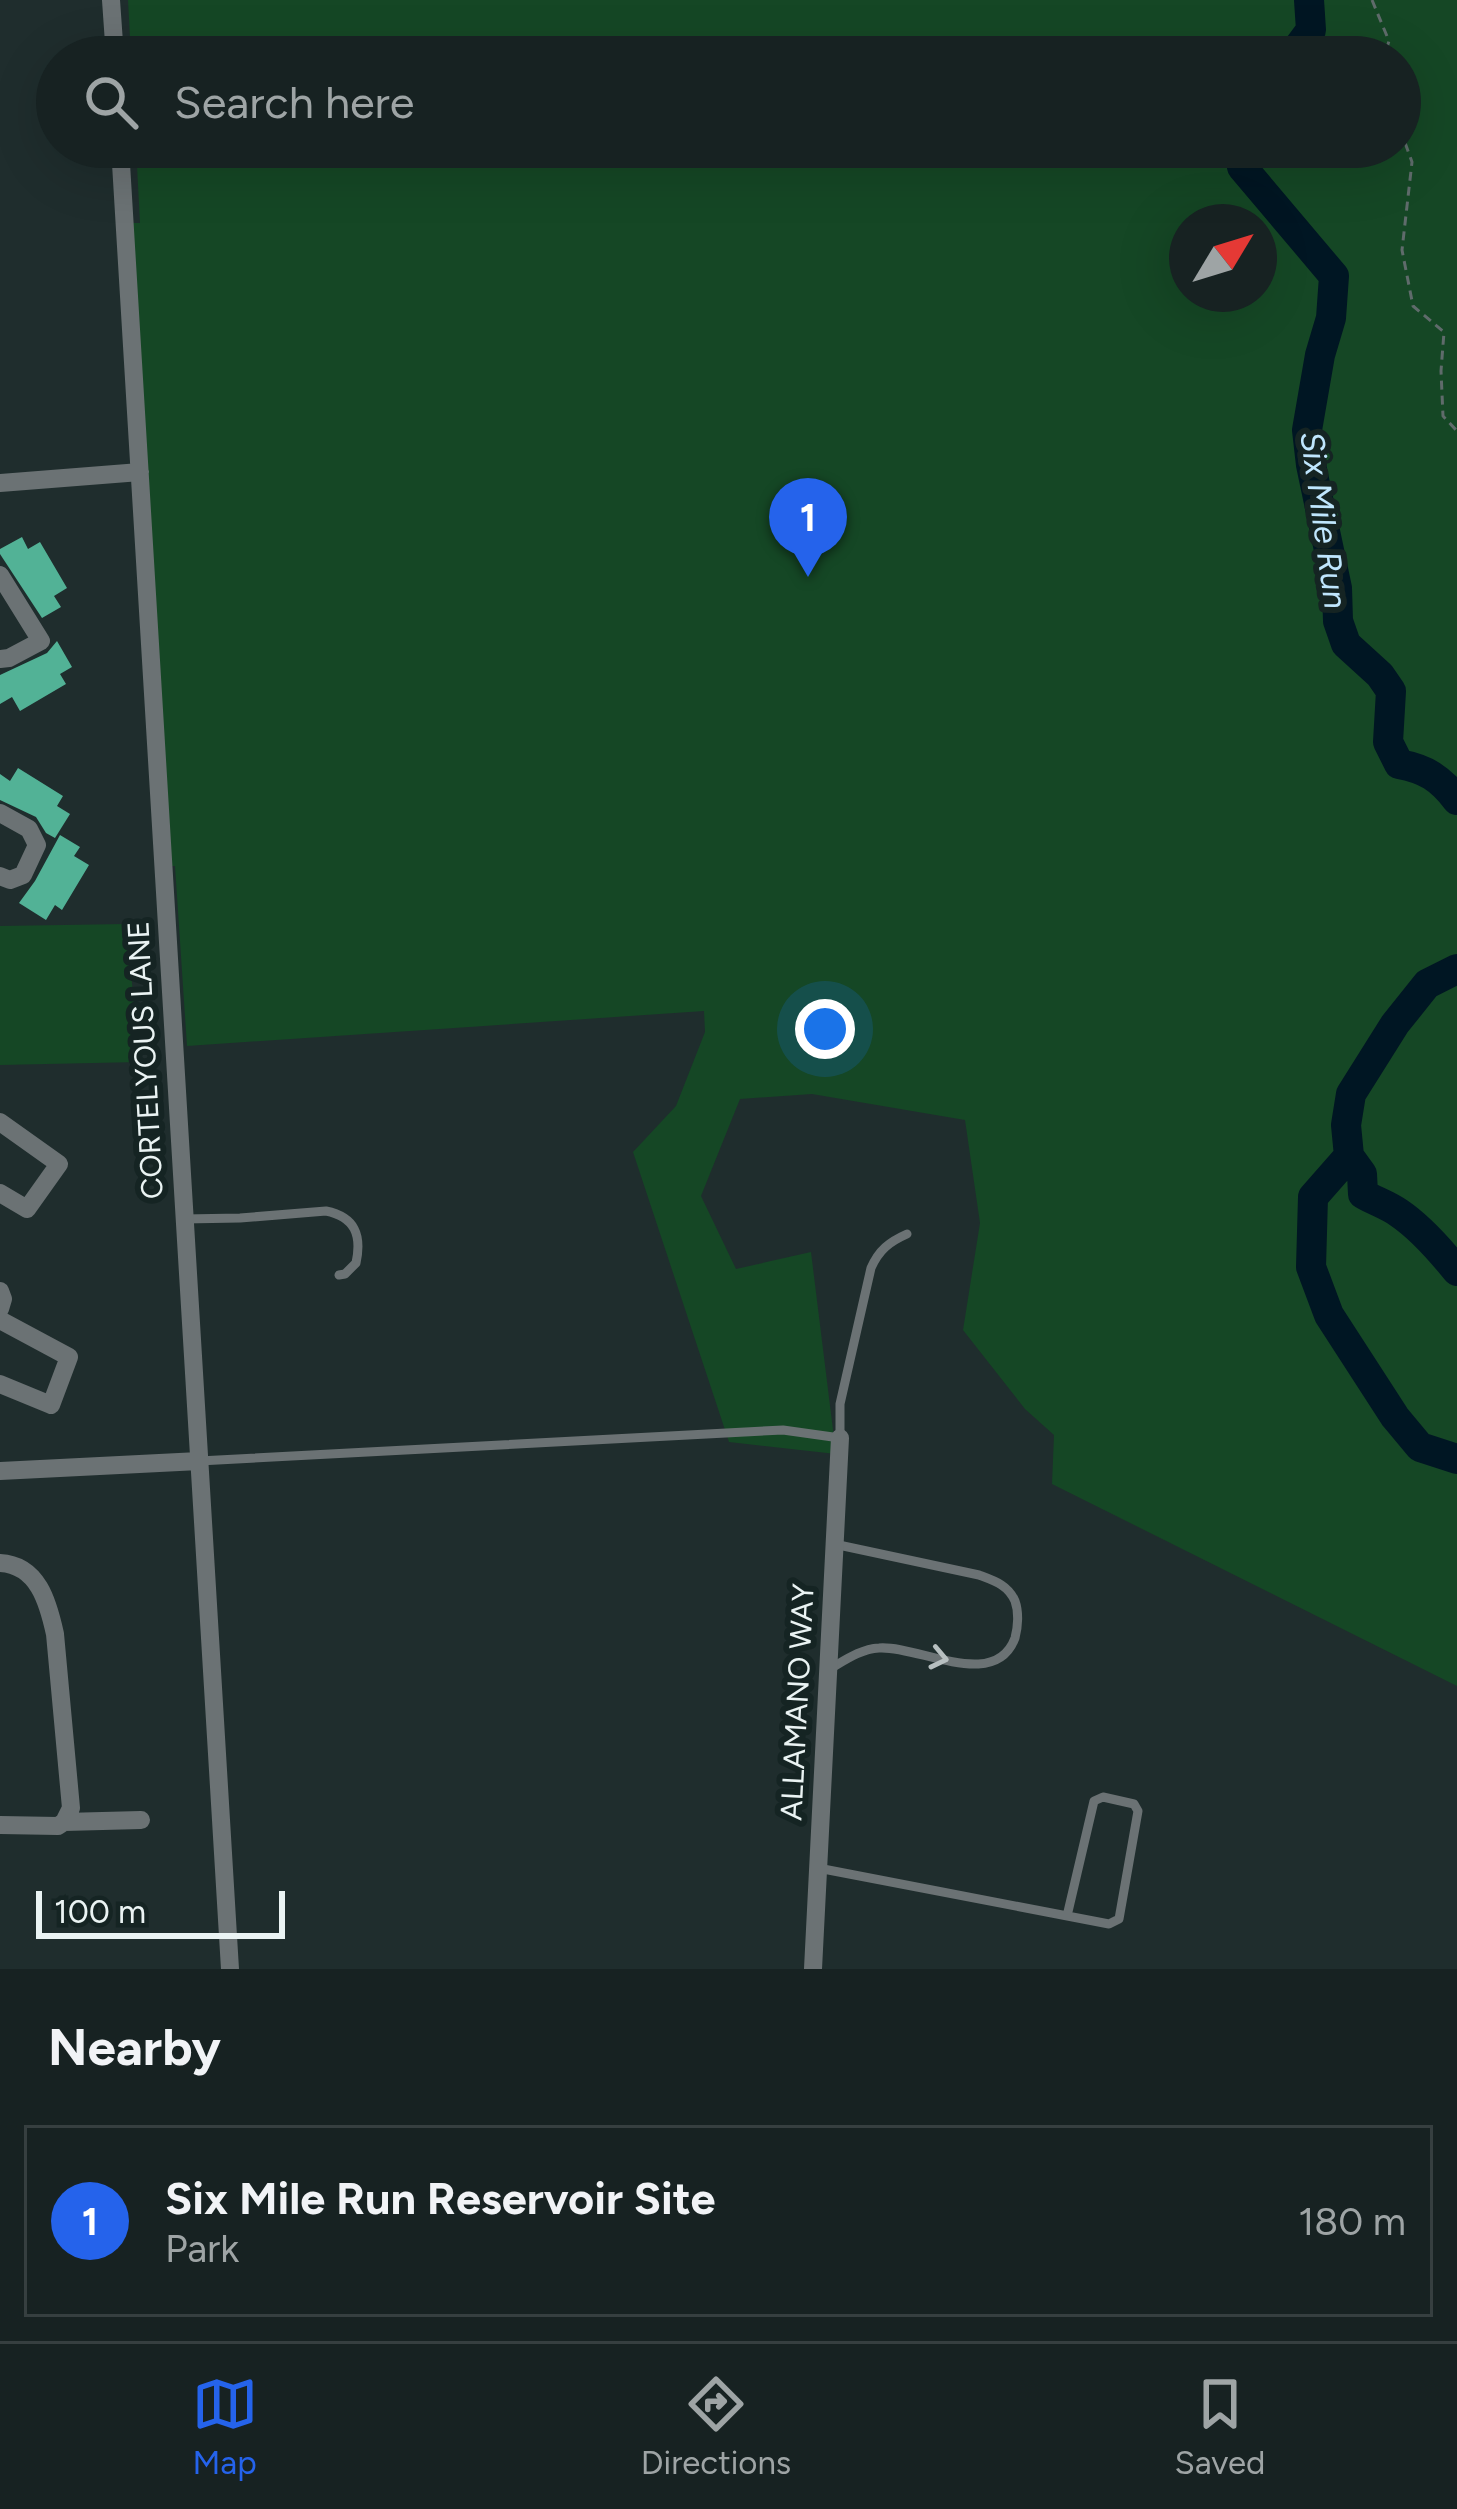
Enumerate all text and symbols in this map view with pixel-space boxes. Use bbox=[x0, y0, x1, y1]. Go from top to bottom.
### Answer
search box bbox=[36, 36, 1421, 168]
icon: search bbox=[78, 69, 144, 135]
text: Search here bbox=[174, 75, 414, 129]
north arrow bbox=[1169, 204, 1277, 312]
water label: Six Mile Run bbox=[1292, 429, 1356, 611]
pin: 1 bbox=[769, 478, 847, 577]
street label: CORTELYOUS LANE bbox=[119, 920, 171, 1200]
your location bbox=[795, 999, 855, 1059]
street label: ALLAMANO WAY bbox=[772, 1583, 822, 1821]
one-way arrow bbox=[929, 1645, 949, 1670]
scale bar bbox=[36, 1885, 285, 1938]
text: 100 m bbox=[54, 1892, 146, 1931]
text: Nearby bbox=[48, 2017, 221, 2078]
text: Six Mile Run Reservoir Site bbox=[165, 2171, 716, 2225]
text: 1 bbox=[82, 2198, 98, 2245]
text: 180 m bbox=[1298, 2198, 1406, 2245]
text: Park bbox=[165, 2225, 239, 2272]
tab: Map bbox=[192, 2371, 258, 2482]
tab: Directions bbox=[641, 2371, 791, 2482]
tab: Saved bbox=[1174, 2371, 1265, 2482]

